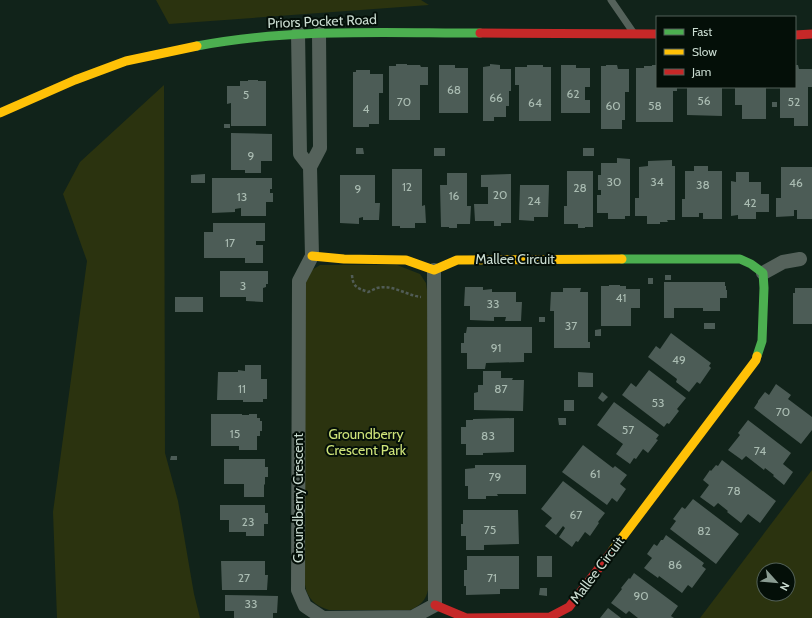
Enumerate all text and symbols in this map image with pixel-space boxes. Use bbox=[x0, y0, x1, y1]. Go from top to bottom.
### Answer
street label: Priors Pocket Road bbox=[267, 10, 377, 32]
legend bbox=[656, 16, 796, 88]
text: Fast bbox=[692, 24, 712, 39]
text: Slow bbox=[692, 44, 717, 59]
text: Jam bbox=[691, 64, 711, 79]
house number: 68 bbox=[447, 82, 461, 97]
house number: 62 bbox=[566, 86, 580, 101]
house number: 5 bbox=[243, 87, 249, 102]
house number: 66 bbox=[489, 90, 503, 105]
house number: 56 bbox=[697, 93, 711, 108]
house number: 70 bbox=[397, 94, 411, 109]
house number: 52 bbox=[788, 94, 800, 109]
house number: 64 bbox=[528, 95, 542, 110]
house number: 60 bbox=[605, 98, 621, 113]
house number: 58 bbox=[648, 98, 662, 113]
house number: 4 bbox=[363, 101, 370, 116]
house number: 9 bbox=[248, 148, 255, 163]
house number: 30 bbox=[607, 174, 621, 189]
house number: 34 bbox=[650, 174, 664, 189]
house number: 46 bbox=[789, 175, 803, 190]
house number: 38 bbox=[696, 177, 710, 192]
house number: 12 bbox=[402, 179, 412, 194]
house number: 28 bbox=[573, 180, 587, 195]
house number: 9 bbox=[355, 181, 362, 196]
house number: 20 bbox=[493, 187, 507, 202]
house number: 16 bbox=[449, 188, 460, 203]
house number: 13 bbox=[237, 189, 247, 204]
house number: 24 bbox=[527, 193, 541, 208]
house number: 42 bbox=[743, 195, 757, 210]
house number: 17 bbox=[225, 235, 235, 250]
street label: Mallee Circuit bbox=[475, 250, 555, 268]
house number: 3 bbox=[240, 278, 246, 293]
house number: 41 bbox=[616, 290, 626, 305]
house number: 33 bbox=[487, 296, 499, 311]
house number: 37 bbox=[565, 318, 577, 333]
house number: 91 bbox=[491, 340, 501, 355]
house number: 49 bbox=[672, 352, 686, 367]
house number: 11 bbox=[238, 381, 246, 396]
house number: 87 bbox=[494, 381, 508, 396]
house number: 53 bbox=[652, 395, 664, 410]
house number: 70 bbox=[776, 404, 790, 419]
house number: 57 bbox=[622, 422, 634, 437]
park label: Groundberry Crescent Park bbox=[326, 425, 407, 459]
house number: 15 bbox=[230, 426, 240, 441]
house number: 83 bbox=[481, 428, 495, 443]
street label: Groundberry Crescent bbox=[289, 433, 307, 563]
house number: 74 bbox=[754, 443, 766, 458]
house number: 61 bbox=[590, 466, 600, 481]
house number: 79 bbox=[489, 469, 502, 484]
house number: 78 bbox=[727, 483, 741, 498]
house number: 67 bbox=[570, 507, 582, 522]
house number: 23 bbox=[242, 514, 254, 529]
house number: 75 bbox=[484, 522, 496, 537]
house number: 82 bbox=[697, 523, 711, 538]
street label: Mallee Circuit bbox=[566, 533, 628, 607]
house number: 86 bbox=[668, 557, 682, 572]
north arrow bbox=[756, 562, 796, 602]
house number: 27 bbox=[238, 570, 250, 585]
house number: 71 bbox=[487, 570, 497, 585]
text: N bbox=[777, 580, 793, 593]
house number: 90 bbox=[633, 588, 649, 603]
house number: 33 bbox=[245, 596, 257, 611]

